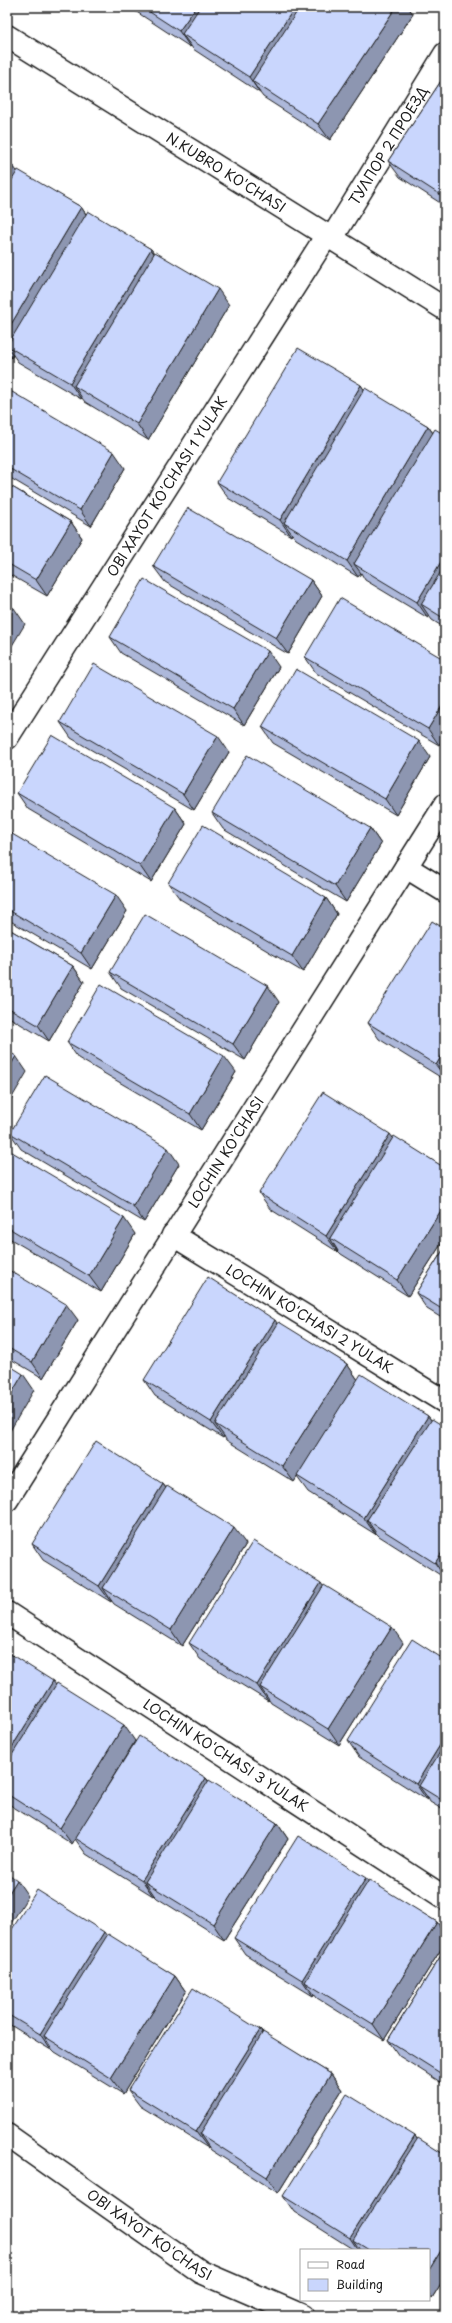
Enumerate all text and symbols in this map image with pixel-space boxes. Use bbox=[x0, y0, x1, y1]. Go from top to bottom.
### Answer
street label: ТУЛПОР 2 ПРОЕЗД bbox=[344, 82, 433, 209]
street label: N.KUBRO KO'CHASI bbox=[162, 127, 290, 217]
street label: OBI XAYOT KO'CHASI 1 YULAK bbox=[101, 392, 232, 581]
street label: LOCHIN KO'CHASI bbox=[183, 1092, 269, 1212]
street label: LOCHIN KO'CHASI 2 YULAK bbox=[222, 1259, 398, 1378]
street label: LOCHIN KO'CHASI 3 YULAK bbox=[139, 1693, 313, 1817]
street label: OBI XAYOT KO'CHASI bbox=[83, 2184, 215, 2285]
legend bbox=[300, 2249, 430, 2301]
text: Road bbox=[336, 2255, 365, 2273]
text: Building bbox=[336, 2275, 383, 2293]

